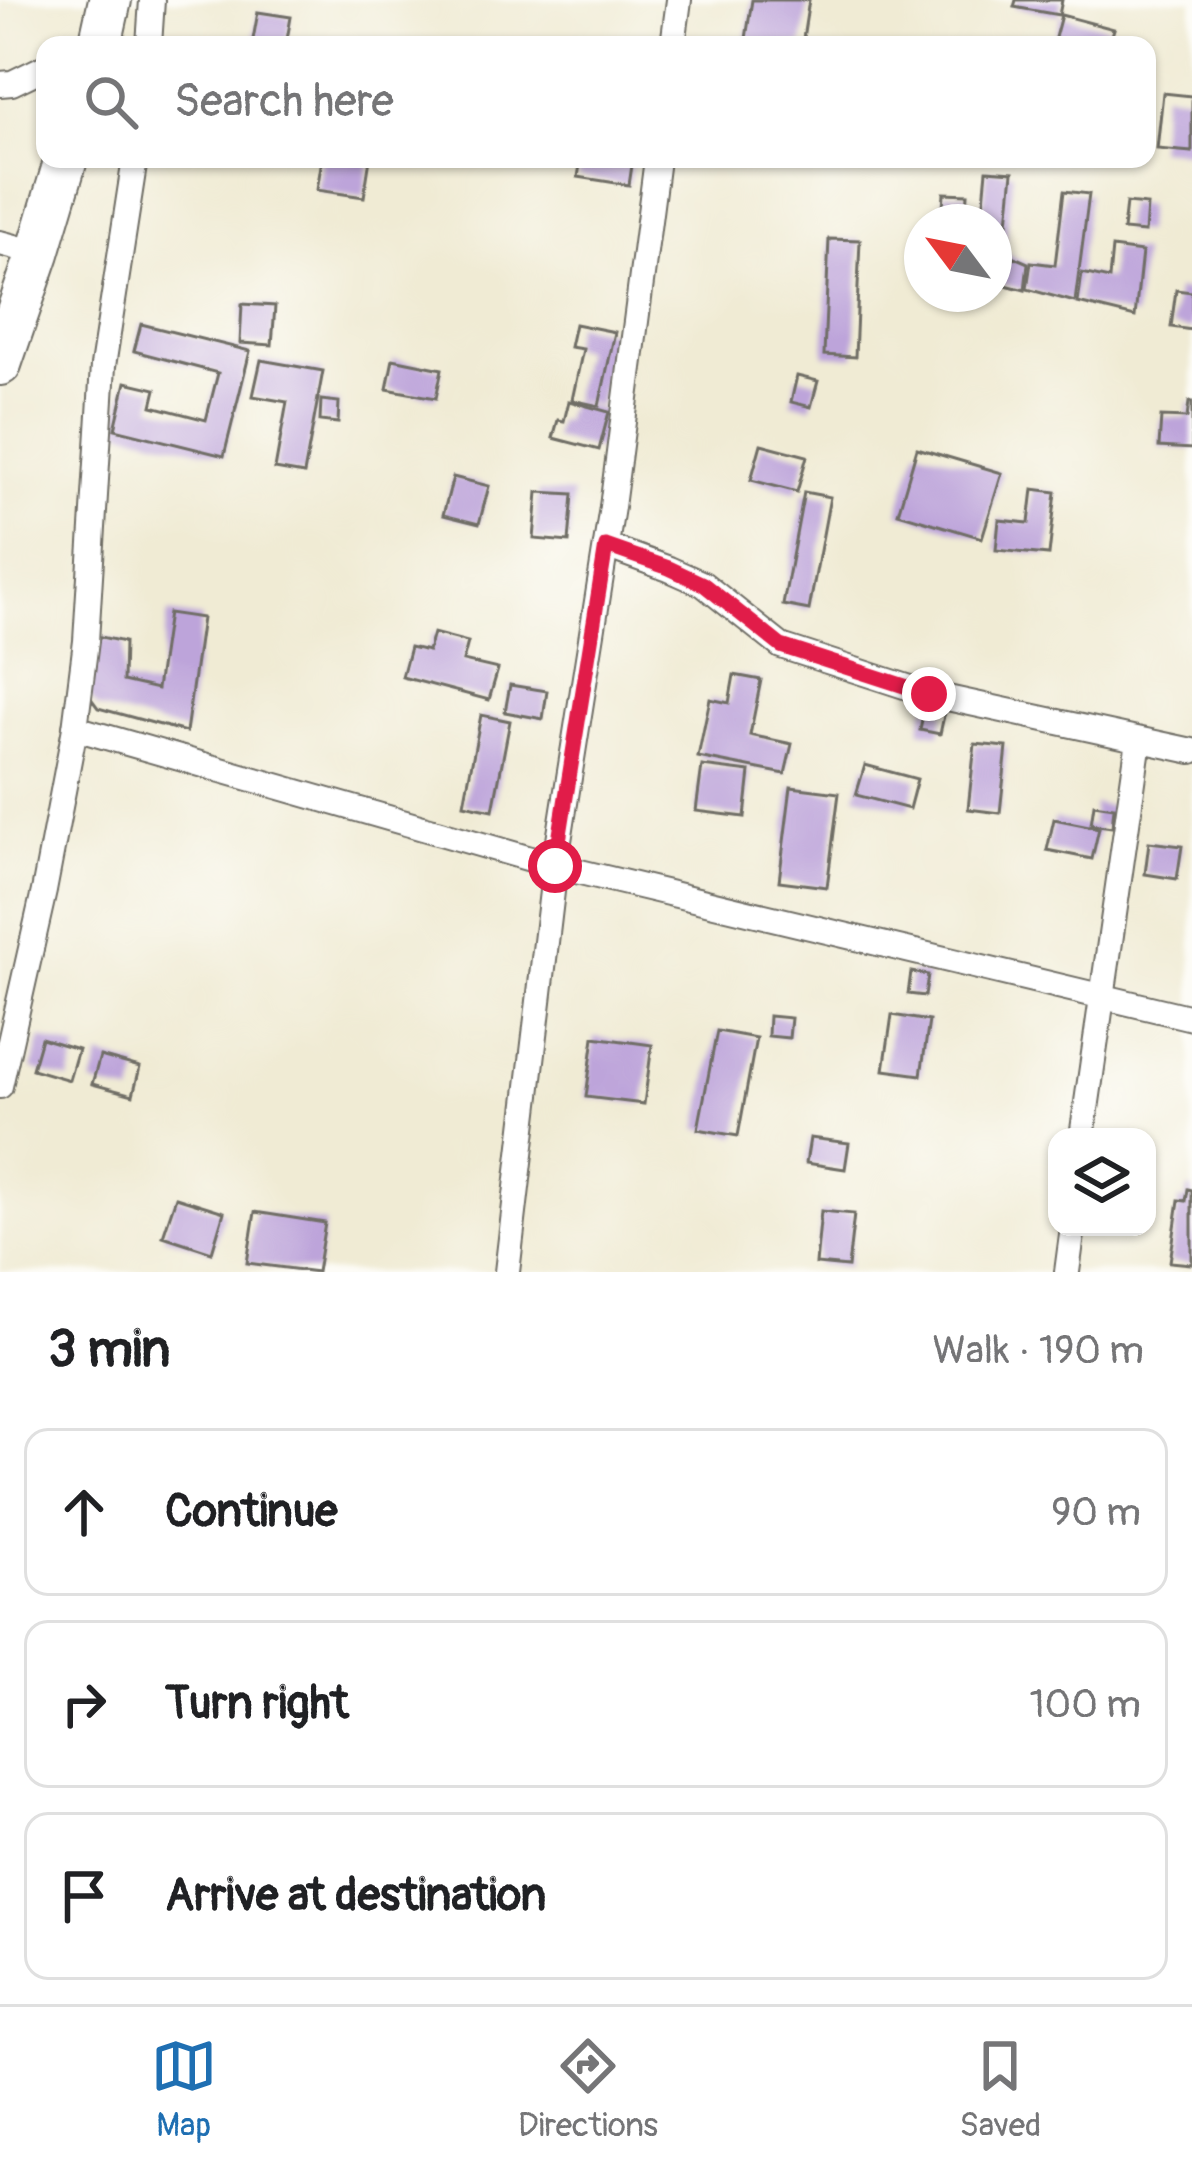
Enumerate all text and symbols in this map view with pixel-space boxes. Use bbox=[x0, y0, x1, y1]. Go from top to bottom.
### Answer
search box bbox=[36, 36, 1156, 168]
icon: search bbox=[78, 69, 144, 135]
text: Search here bbox=[174, 74, 394, 130]
north arrow bbox=[904, 204, 1012, 312]
route end bbox=[902, 667, 956, 721]
route start bbox=[528, 839, 582, 893]
map controls bbox=[1048, 1128, 1156, 1236]
button: layers bbox=[1048, 1128, 1156, 1236]
text: 3 min bbox=[48, 1318, 170, 1382]
text: Walk · 190 m bbox=[932, 1326, 1144, 1375]
icon: ahead bbox=[51, 1479, 117, 1545]
text: Continue bbox=[165, 1484, 338, 1540]
text: 90 m bbox=[1051, 1488, 1141, 1537]
icon: right bbox=[51, 1671, 117, 1737]
text: Turn right bbox=[165, 1676, 349, 1732]
text: 100 m bbox=[1029, 1680, 1141, 1729]
icon: arrive bbox=[51, 1863, 117, 1929]
text: Arrive at destination bbox=[165, 1868, 546, 1924]
tab: Map bbox=[151, 2033, 217, 2146]
tab: Directions bbox=[518, 2033, 658, 2146]
tab: Saved bbox=[959, 2033, 1041, 2146]

